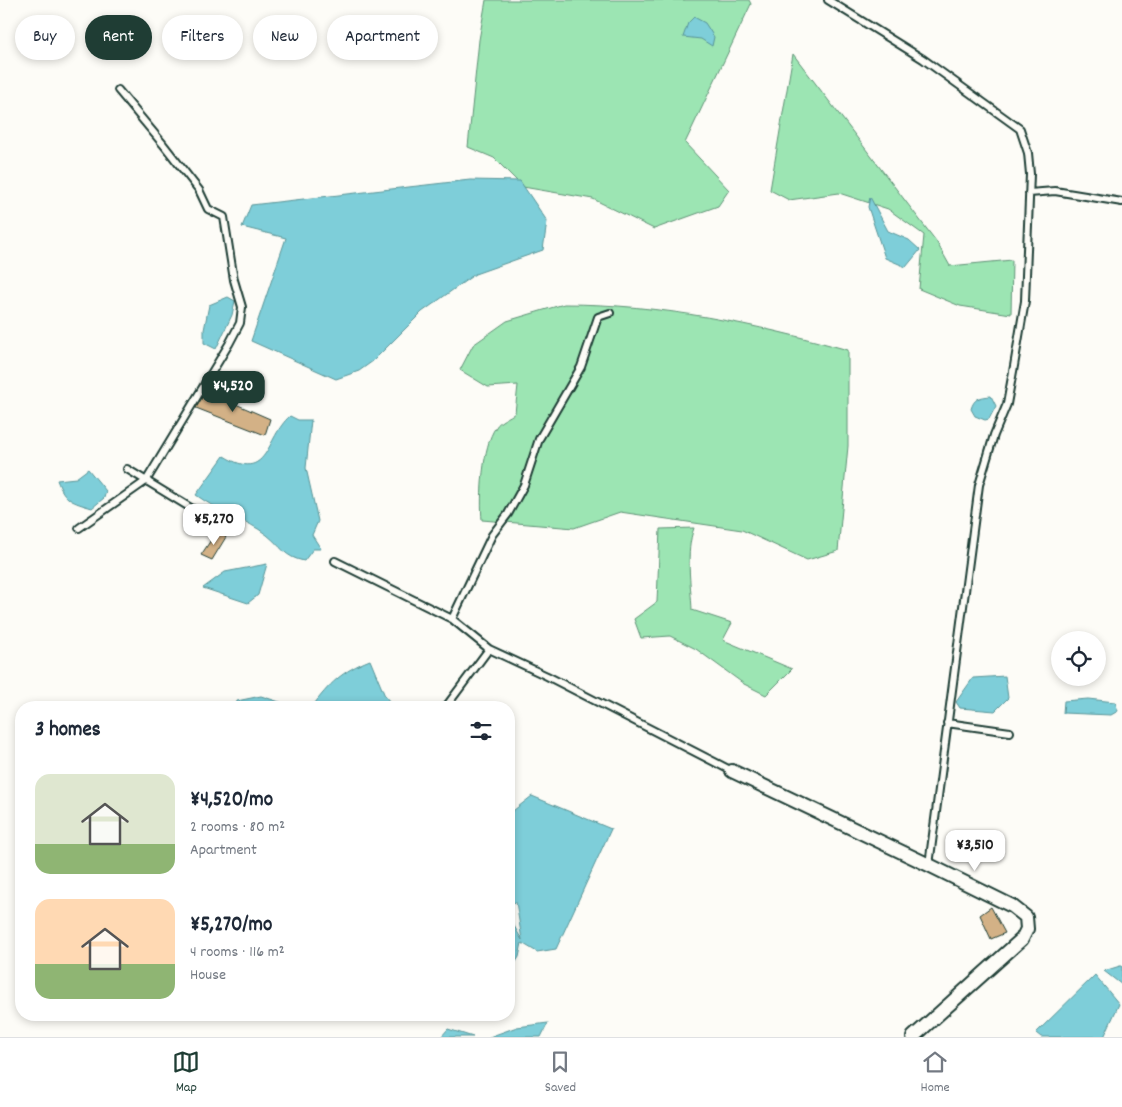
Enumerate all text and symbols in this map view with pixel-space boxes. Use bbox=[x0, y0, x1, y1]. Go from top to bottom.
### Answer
chip: Buy bbox=[15, 15, 75, 60]
chip: Rent bbox=[85, 15, 152, 60]
chip: Filters bbox=[162, 15, 243, 60]
chip: New bbox=[253, 15, 317, 60]
chip: Apartment bbox=[327, 15, 438, 60]
pin: ¥4,520 bbox=[192, 370, 274, 413]
text: ¥4,520 bbox=[213, 375, 253, 398]
pin: ¥5,270 bbox=[173, 504, 255, 546]
text: ¥5,270 bbox=[194, 508, 234, 531]
map controls bbox=[1051, 631, 1106, 686]
button: locate bbox=[1051, 631, 1106, 686]
text: 3 homes bbox=[35, 716, 101, 746]
icon: filters bbox=[467, 717, 495, 745]
text: ¥4,520/mo bbox=[190, 786, 273, 816]
icon: home bbox=[75, 794, 135, 854]
text: 2 rooms · 80 m² bbox=[190, 816, 285, 839]
pin: ¥3,510 bbox=[934, 830, 1016, 872]
text: ¥3,510 bbox=[956, 834, 994, 857]
text: Apartment bbox=[190, 839, 257, 862]
text: ¥5,270/mo bbox=[190, 911, 272, 941]
icon: home bbox=[75, 919, 135, 979]
text: 4 rooms · 116 m² bbox=[190, 941, 285, 964]
text: House bbox=[190, 964, 226, 987]
tab: Map bbox=[172, 1048, 200, 1098]
tab: Saved bbox=[545, 1048, 576, 1098]
tab: Home bbox=[921, 1048, 950, 1098]

